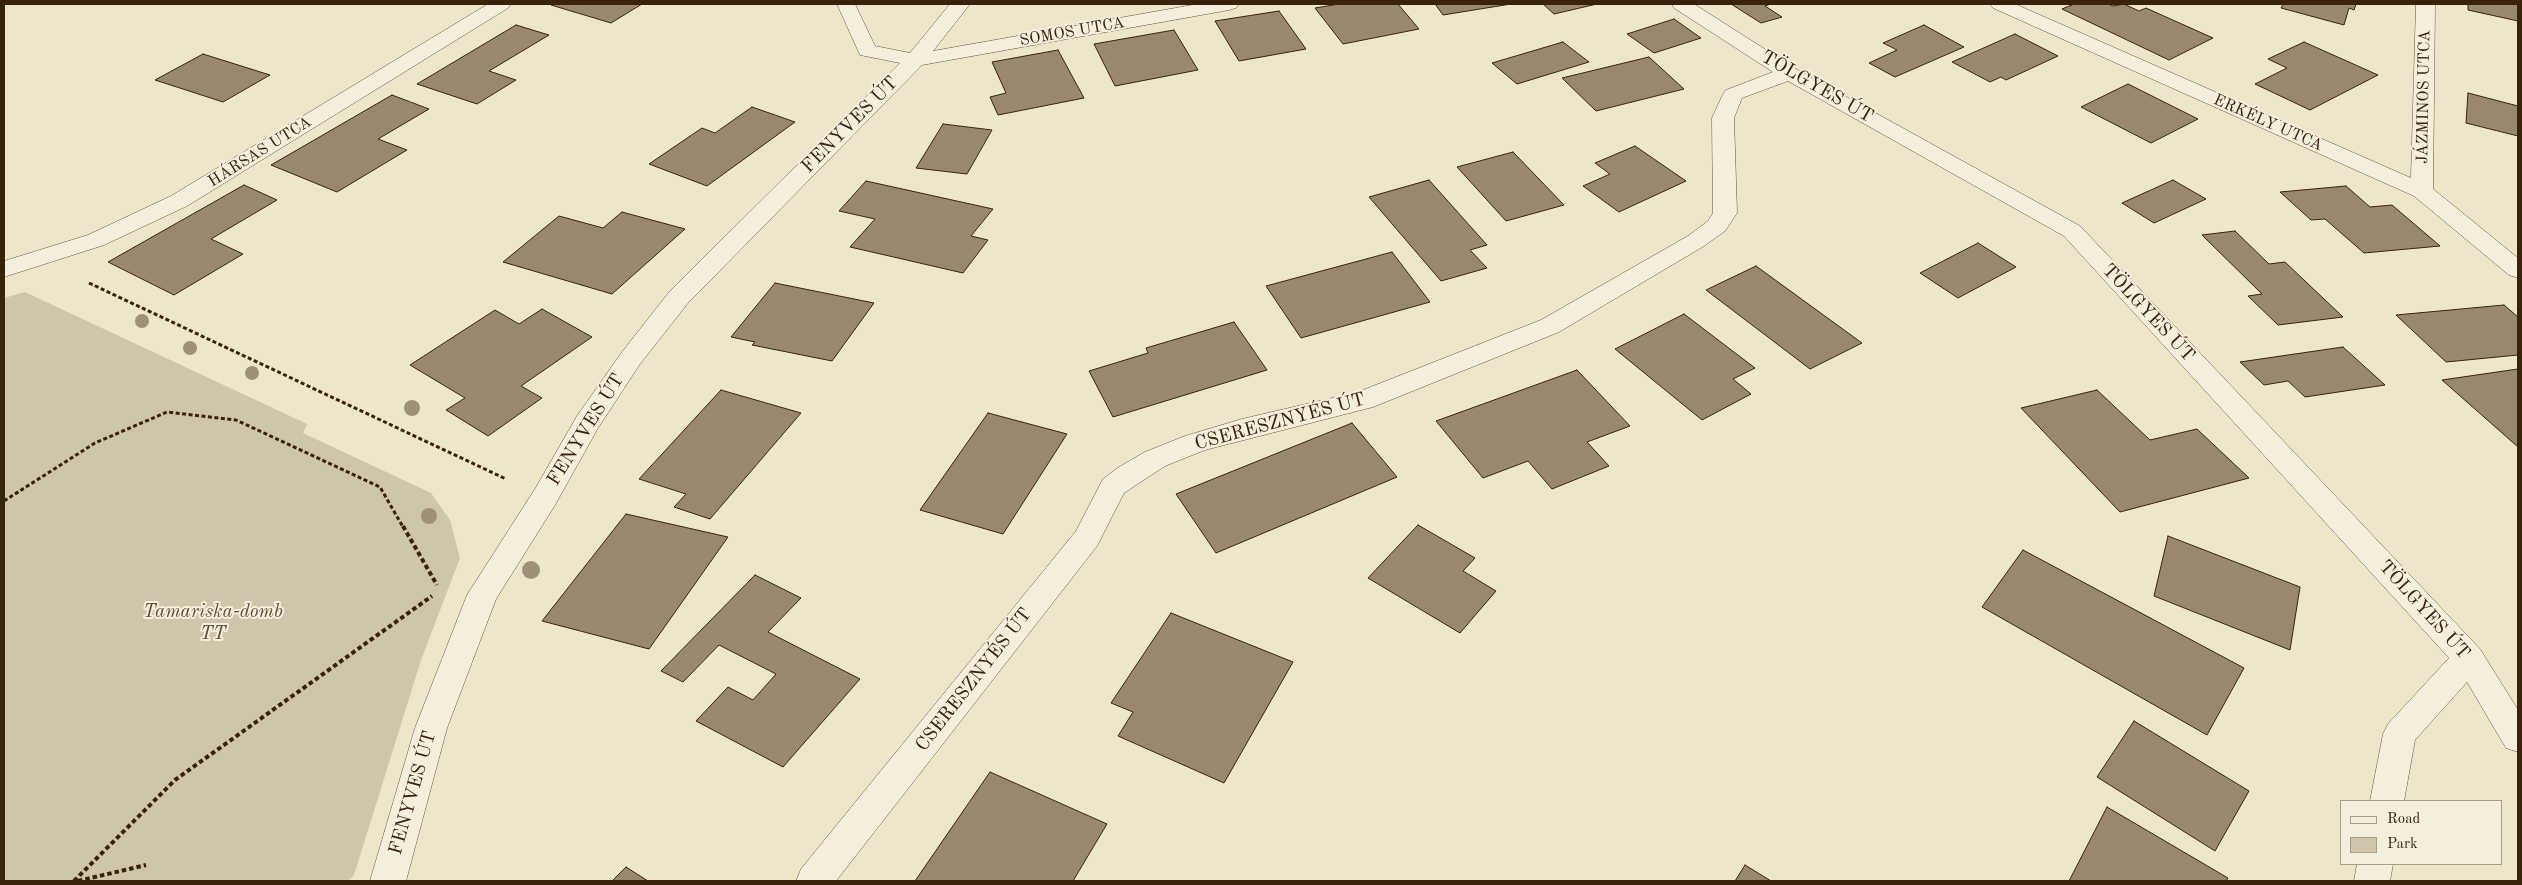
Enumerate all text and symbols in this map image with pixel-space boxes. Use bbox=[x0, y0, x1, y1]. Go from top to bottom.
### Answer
street label: SOMOS UTCA bbox=[1018, 13, 1126, 51]
street label: JÁZMINOS UTCA bbox=[2413, 30, 2435, 164]
street label: TÖLGYES ÚT bbox=[1757, 46, 1877, 128]
street label: FENYVES ÚT bbox=[797, 72, 903, 178]
street label: ERKÉLY UTCA bbox=[2210, 90, 2326, 156]
street label: HÁRSAS UTCA bbox=[205, 112, 315, 192]
street label: TÖLGYES ÚT bbox=[2097, 259, 2199, 367]
street label: FENYVES ÚT bbox=[543, 370, 629, 490]
street label: CSERESZNYÉS ÚT bbox=[1192, 388, 1368, 456]
street label: TÖLGYES ÚT bbox=[2373, 556, 2475, 664]
park label: Tamariska-domb TT bbox=[143, 601, 283, 645]
street label: CSERESZNYÉS ÚT bbox=[911, 604, 1037, 756]
street label: FENYVES ÚT bbox=[384, 728, 442, 858]
legend bbox=[2340, 800, 2502, 865]
text: Road bbox=[2387, 812, 2420, 827]
text: Park bbox=[2387, 837, 2418, 852]

